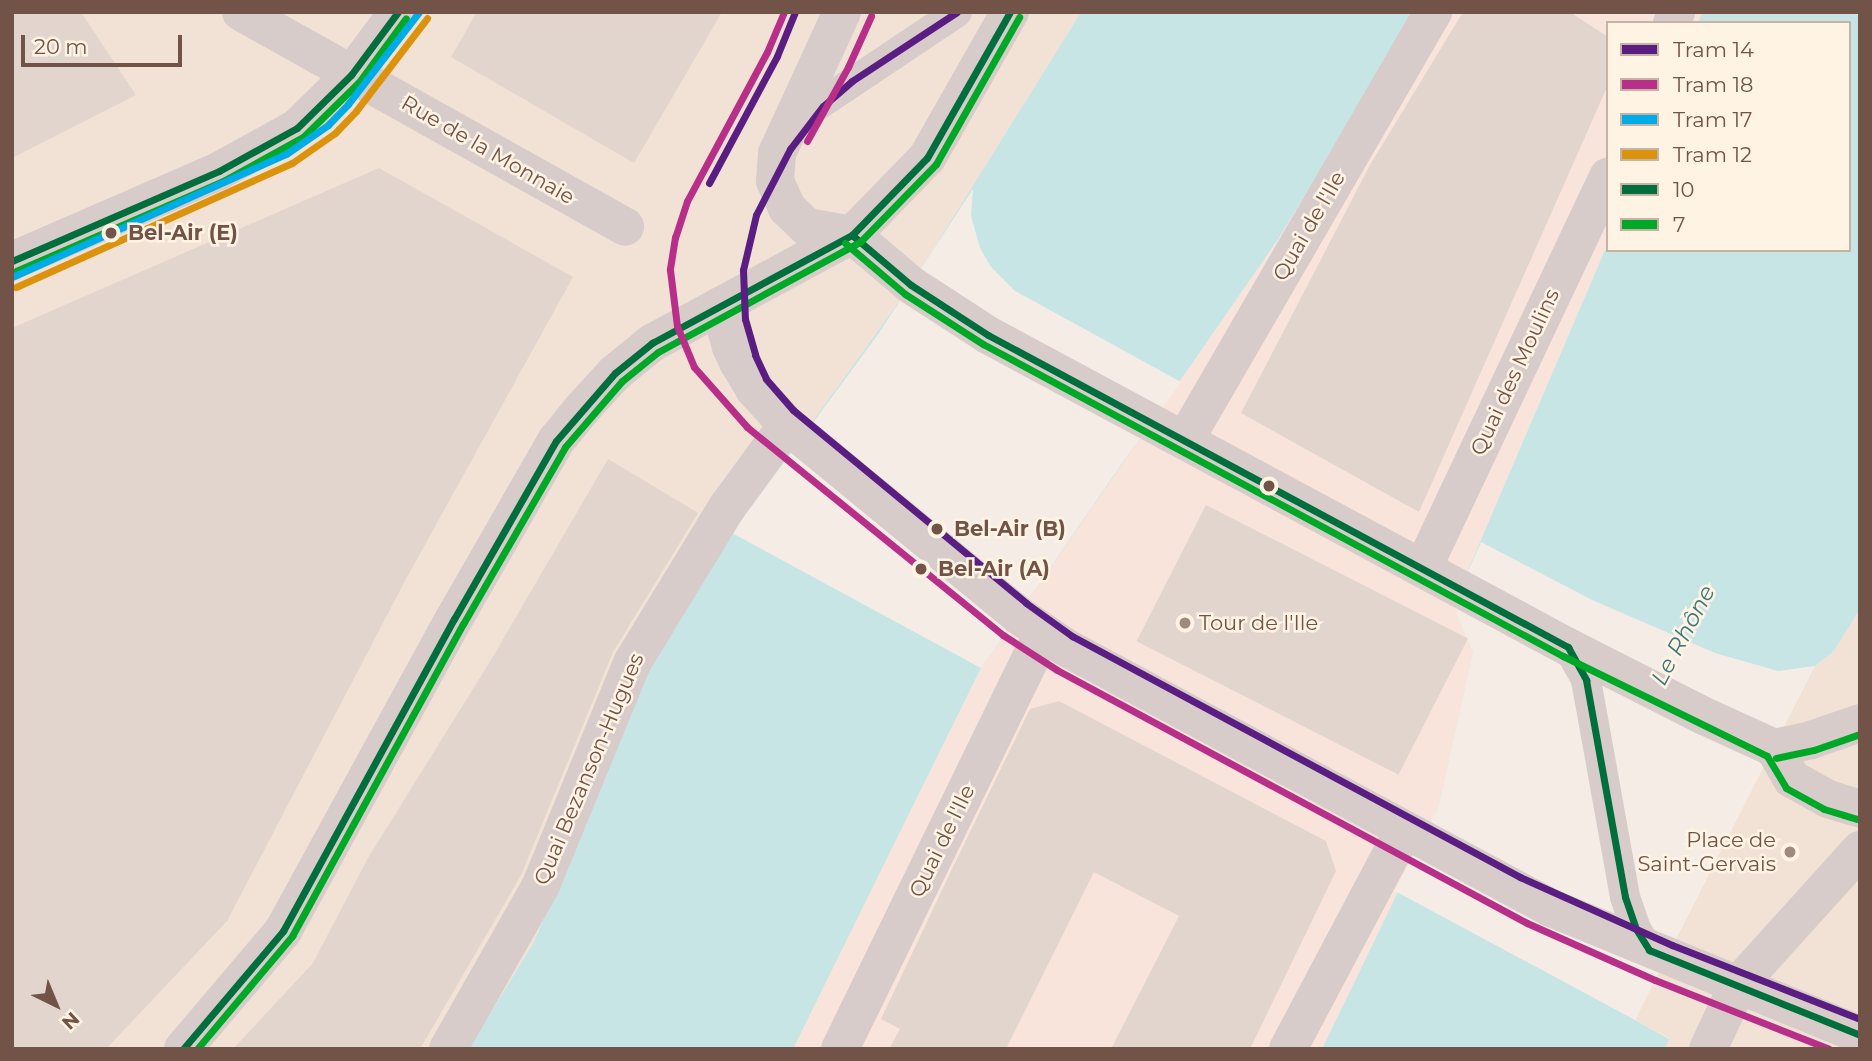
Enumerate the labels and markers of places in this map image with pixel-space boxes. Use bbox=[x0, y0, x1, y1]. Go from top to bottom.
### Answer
place label: Bel-Air (E) bbox=[128, 220, 238, 246]
marker: Bel-Air (E) bbox=[100, 222, 122, 244]
unlabelled marker bbox=[1262, 479, 1276, 493]
place label: Bel-Air (B) bbox=[954, 516, 1066, 542]
marker: Bel-Air (B) bbox=[926, 518, 948, 540]
place label: Bel-Air (A) bbox=[938, 556, 1050, 582]
marker: Bel-Air (A) bbox=[910, 558, 932, 580]
place label: Tour de l'Ile bbox=[1199, 610, 1318, 636]
marker: Tour de l'Ile bbox=[1177, 615, 1193, 631]
place label: Place de Saint-Gervais bbox=[1637, 827, 1776, 877]
marker: Place de Saint-Gervais bbox=[1782, 844, 1798, 860]

